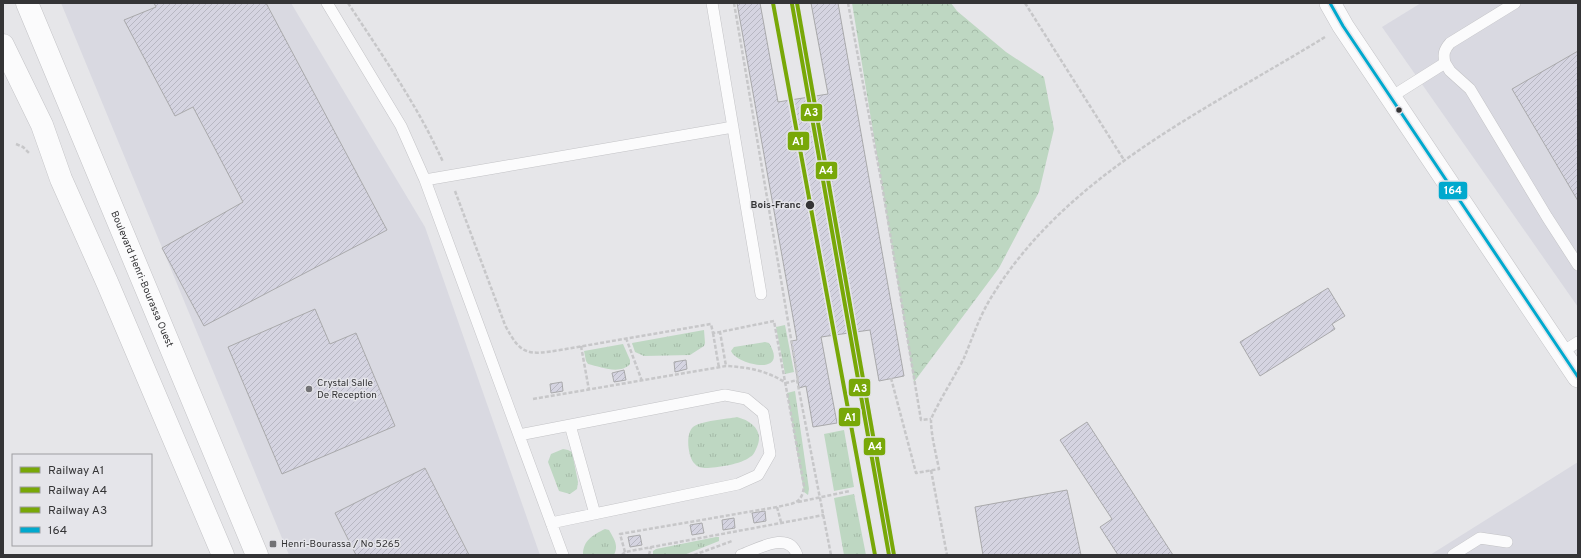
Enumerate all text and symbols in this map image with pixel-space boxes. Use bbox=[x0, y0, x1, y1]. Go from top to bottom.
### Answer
line badge: A3 bbox=[800, 103, 823, 122]
unlabelled marker bbox=[1394, 105, 1404, 115]
text: A3 bbox=[804, 106, 818, 120]
line badge: A1 bbox=[787, 131, 810, 151]
text: A1 bbox=[792, 135, 804, 149]
line badge: A4 bbox=[815, 161, 838, 180]
text: A4 bbox=[819, 164, 833, 178]
line badge: 164 bbox=[1438, 181, 1468, 200]
text: 164 bbox=[1444, 184, 1462, 198]
place label: Bois-Franc bbox=[751, 199, 801, 212]
marker: Bois-Franc bbox=[804, 199, 816, 211]
street label: Boulevard Henri-Bourassa Ouest bbox=[108, 209, 176, 349]
place label: Crystal Salle De Reception bbox=[317, 377, 377, 402]
line badge: A3 bbox=[848, 378, 871, 397]
text: A3 bbox=[853, 382, 867, 396]
marker: Crystal Salle De Reception bbox=[304, 384, 314, 394]
line badge: A1 bbox=[838, 407, 861, 427]
text: A1 bbox=[844, 411, 856, 425]
line badge: A4 bbox=[863, 437, 886, 456]
text: A4 bbox=[868, 440, 882, 454]
legend bbox=[12, 454, 152, 546]
text: Railway A1 bbox=[48, 463, 104, 479]
text: Railway A4 bbox=[48, 483, 107, 499]
text: Railway A3 bbox=[48, 503, 107, 519]
text: 164 bbox=[48, 523, 67, 539]
place label: Henri-Bourassa / No 5265 bbox=[281, 538, 400, 551]
marker: Henri-Bourassa / No 5265 bbox=[268, 539, 278, 549]

